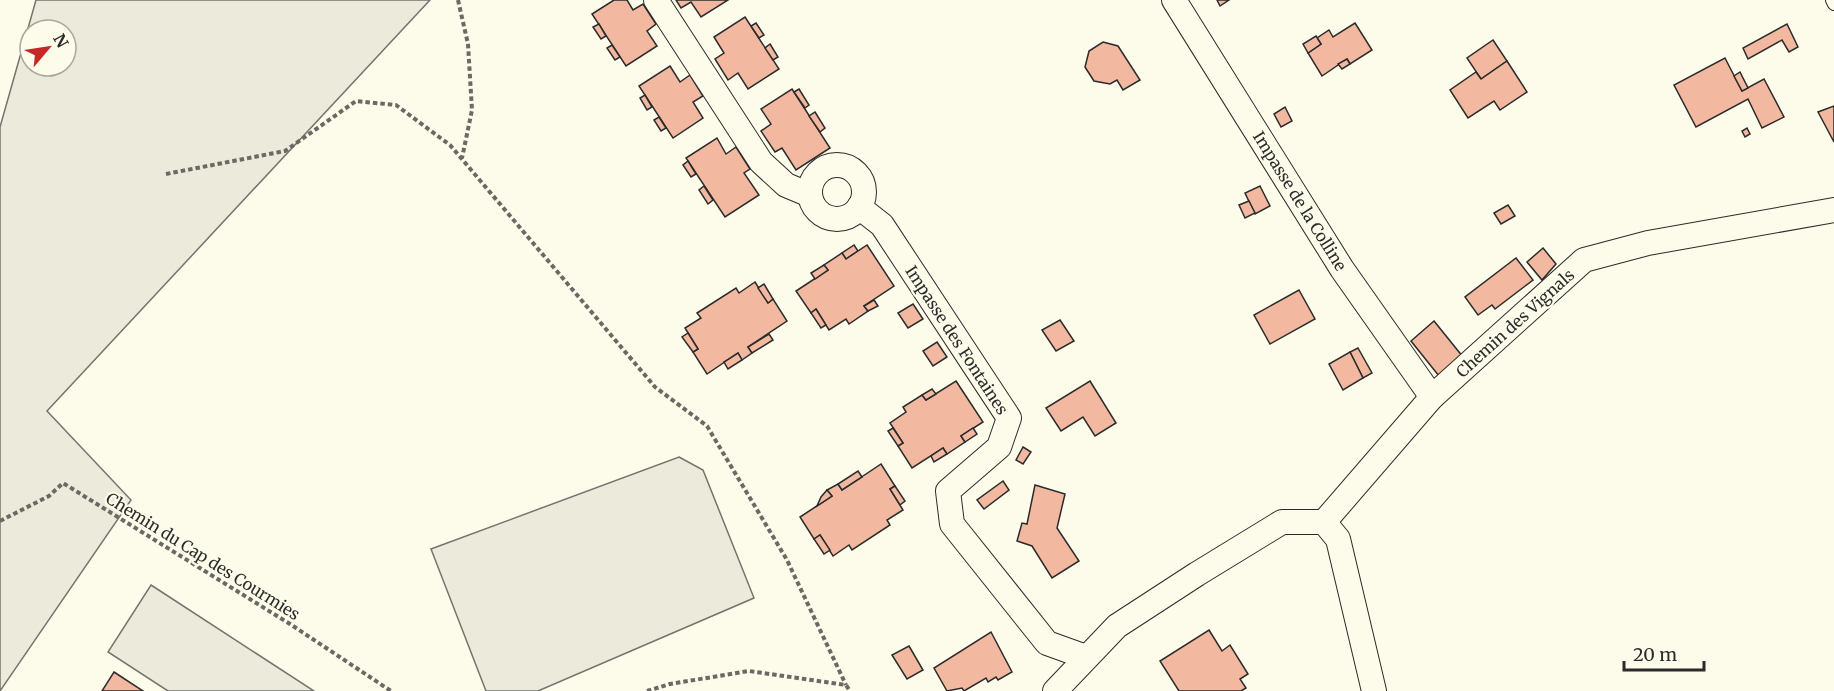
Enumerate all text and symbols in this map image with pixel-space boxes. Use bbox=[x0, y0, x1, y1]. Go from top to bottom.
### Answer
north arrow bbox=[18, 18, 78, 78]
text: N bbox=[49, 30, 73, 51]
street label: Impasse de la Colline bbox=[1249, 128, 1351, 274]
street label: Impasse des Fontaines bbox=[901, 262, 1013, 418]
street label: Chemin des Vignals bbox=[1452, 265, 1578, 381]
street label: Chemin du Cap des Courmies bbox=[102, 488, 304, 624]
scale bar bbox=[1624, 634, 1704, 672]
text: 20 m bbox=[1633, 643, 1677, 666]

